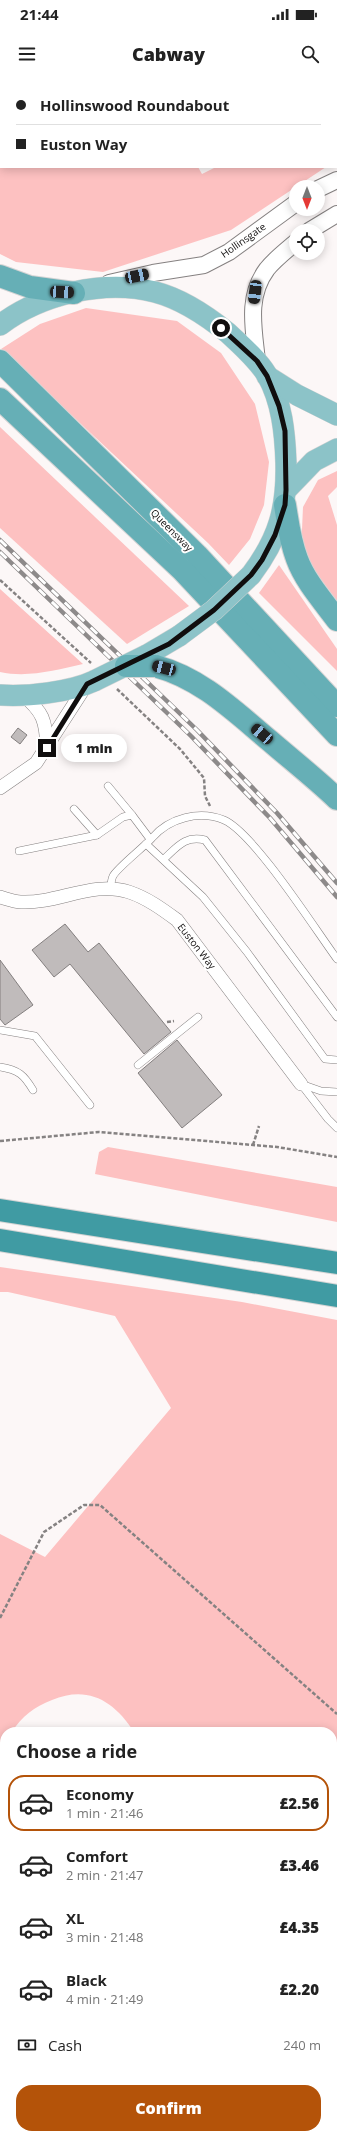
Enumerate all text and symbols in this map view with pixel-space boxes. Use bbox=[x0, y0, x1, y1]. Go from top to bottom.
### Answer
text: 21:44 bbox=[20, 4, 59, 24]
text: Cabway bbox=[132, 42, 205, 66]
icon: menu bbox=[16, 43, 38, 65]
icon: search bbox=[299, 43, 321, 65]
text: Hollinswood Roundabout bbox=[40, 95, 229, 115]
text: Euston Way bbox=[40, 134, 127, 154]
north arrow bbox=[289, 180, 325, 216]
map controls bbox=[289, 180, 325, 260]
street label: Hollinsgate bbox=[218, 219, 269, 261]
button: locate bbox=[289, 224, 325, 260]
car bbox=[124, 268, 150, 284]
car bbox=[248, 279, 262, 305]
car bbox=[50, 285, 74, 299]
route start bbox=[212, 319, 230, 337]
street label: Queensway bbox=[148, 506, 197, 555]
car bbox=[151, 659, 177, 677]
car bbox=[249, 722, 275, 746]
callout: 1 min bbox=[61, 734, 127, 762]
route end bbox=[38, 739, 56, 757]
text: 1 min bbox=[76, 739, 112, 757]
street label: Euston Way bbox=[175, 920, 220, 973]
text: Choose a ride bbox=[16, 1739, 137, 1763]
text: Economy bbox=[66, 1784, 134, 1804]
icon: car bbox=[18, 1785, 54, 1821]
text: £2.56 bbox=[280, 1793, 319, 1813]
text: 1 min · 21:46 bbox=[66, 1804, 143, 1822]
text: Comfort bbox=[66, 1846, 128, 1866]
icon: car bbox=[18, 1847, 54, 1883]
text: £3.46 bbox=[280, 1855, 319, 1875]
text: 2 min · 21:47 bbox=[66, 1866, 143, 1884]
text: XL bbox=[66, 1908, 84, 1928]
icon: car bbox=[18, 1909, 54, 1945]
text: £4.35 bbox=[280, 1917, 319, 1937]
text: 3 min · 21:48 bbox=[66, 1928, 143, 1946]
text: Black bbox=[66, 1970, 107, 1990]
icon: car bbox=[18, 1971, 54, 2007]
text: £2.20 bbox=[280, 1979, 319, 1999]
text: 4 min · 21:49 bbox=[66, 1990, 143, 2008]
icon: cash bbox=[16, 2034, 38, 2056]
text: Cash bbox=[48, 2035, 82, 2055]
text: 240 m bbox=[283, 2036, 321, 2054]
button: Confirm bbox=[16, 2085, 321, 2131]

